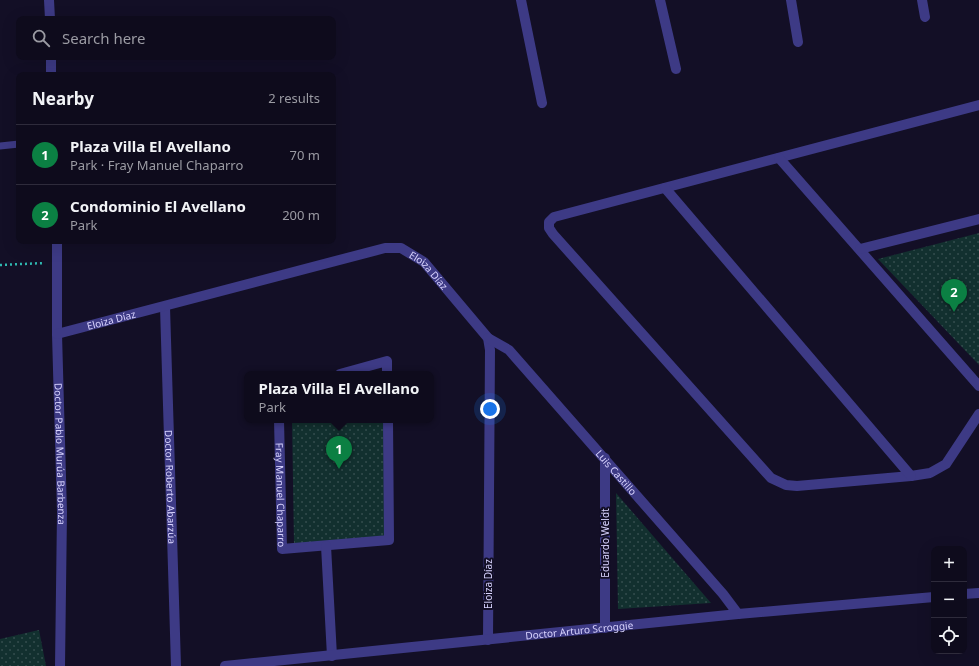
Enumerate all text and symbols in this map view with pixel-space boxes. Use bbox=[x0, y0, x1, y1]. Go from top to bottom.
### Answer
search box bbox=[16, 16, 336, 60]
icon: search bbox=[30, 27, 52, 49]
text: Search here bbox=[62, 28, 145, 48]
text: Nearby bbox=[32, 87, 94, 110]
text: 2 results bbox=[268, 89, 320, 107]
text: Plaza Villa El Avellano bbox=[70, 136, 231, 156]
text: 1 bbox=[41, 146, 49, 164]
text: 70 m bbox=[290, 146, 320, 164]
text: Park · Fray Manuel Chaparro bbox=[70, 156, 243, 174]
text: Condominio El Avellano bbox=[70, 196, 246, 216]
text: 2 bbox=[41, 206, 49, 224]
text: 200 m bbox=[282, 206, 320, 224]
text: Park bbox=[70, 216, 97, 234]
street label: Eloiza Díaz bbox=[407, 248, 451, 293]
pin: 2 bbox=[941, 279, 967, 312]
street label: Eloiza Díaz bbox=[85, 307, 137, 333]
popup bbox=[244, 371, 434, 423]
text: Plaza Villa El Avellano bbox=[259, 378, 419, 398]
street label: Doctor Pablo Murúa Barbenza bbox=[51, 383, 69, 525]
text: Park bbox=[259, 398, 286, 416]
your location bbox=[480, 399, 500, 419]
street label: Doctor Roberto Abarzúa bbox=[162, 430, 179, 544]
pin: 1 bbox=[326, 436, 352, 469]
street label: Fray Manuel Chaparro bbox=[273, 443, 289, 547]
street label: Luis Castillo bbox=[593, 447, 640, 498]
street label: Eduardo Weldt bbox=[598, 508, 612, 578]
map controls bbox=[931, 546, 967, 654]
button: + bbox=[931, 546, 967, 582]
street label: Eloiza Díaz bbox=[481, 559, 495, 609]
button: − bbox=[931, 582, 967, 618]
street label: Doctor Arturo Scroggie bbox=[525, 618, 634, 643]
button: locate bbox=[931, 618, 967, 654]

